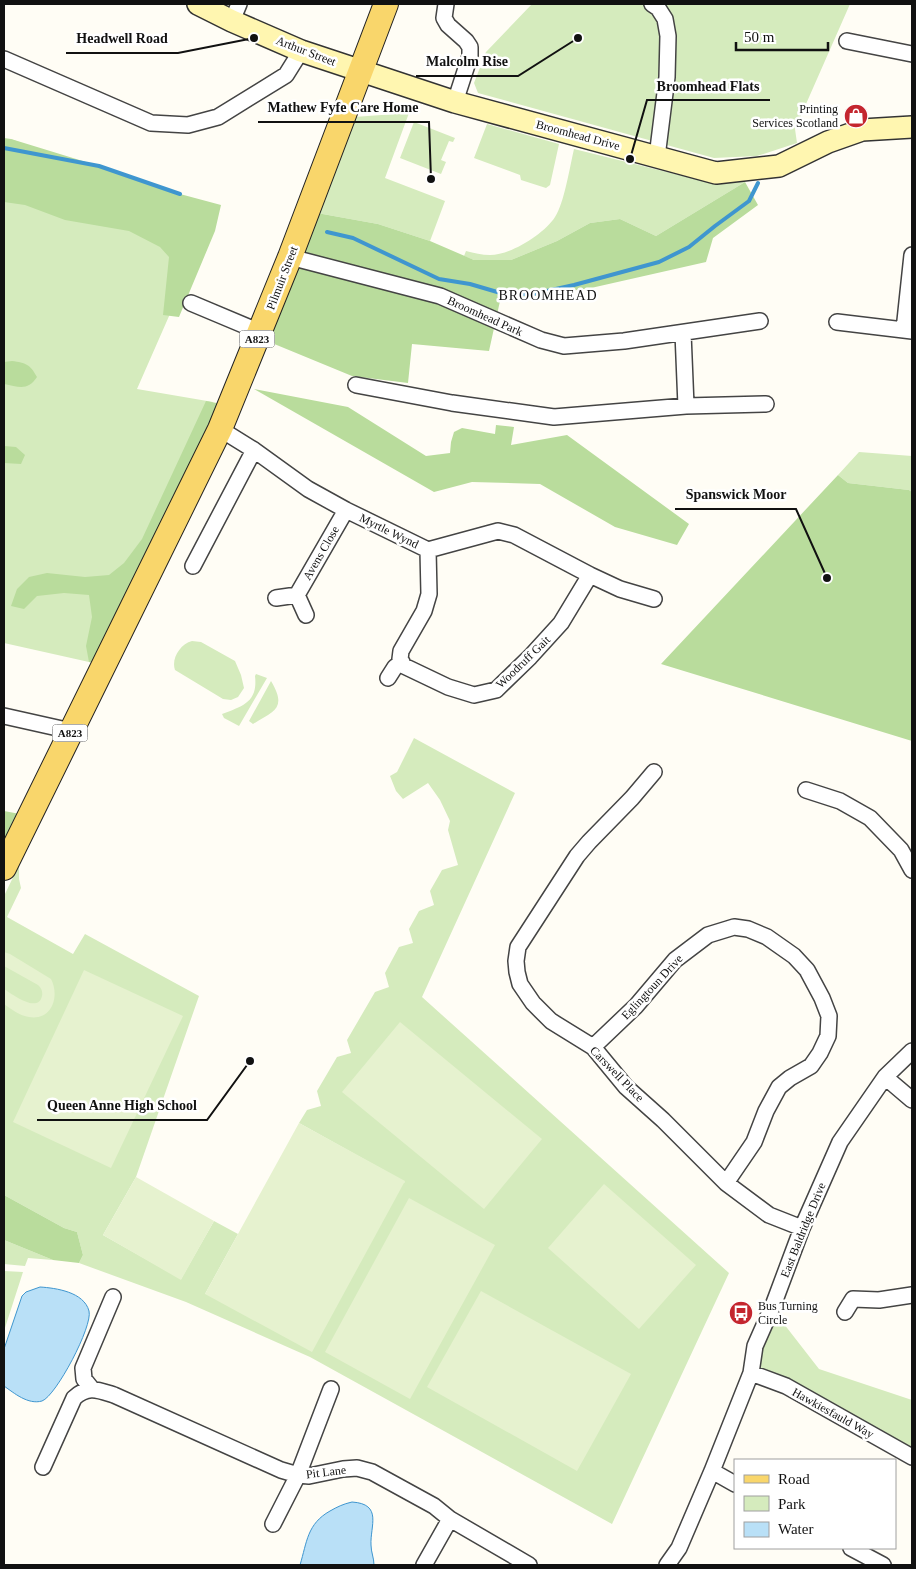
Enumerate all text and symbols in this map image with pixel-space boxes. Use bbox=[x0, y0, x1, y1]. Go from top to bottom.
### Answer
scale bar bbox=[736, 20, 828, 52]
callout: Headwell Road bbox=[66, 24, 178, 53]
text: 50 m bbox=[744, 29, 775, 45]
text: Headwell Road bbox=[76, 31, 168, 46]
street label: Arthur Street bbox=[274, 33, 339, 69]
callout: Malcolm Rise bbox=[416, 47, 518, 76]
text: Malcolm Rise bbox=[426, 54, 508, 69]
callout: Broomhead Flats bbox=[647, 71, 770, 100]
text: Broomhead Flats bbox=[657, 79, 760, 94]
callout: Mathew Fyfe Care Home bbox=[258, 93, 429, 122]
text: Mathew Fyfe Care Home bbox=[268, 100, 418, 115]
place label: Printing Services Scotland bbox=[752, 102, 838, 130]
shop icon: Printing Services Scotland bbox=[843, 103, 869, 129]
street label: Broomhead Drive bbox=[535, 117, 621, 153]
street label: Pilmuir Street bbox=[263, 244, 301, 312]
district label: BROOMHEAD bbox=[498, 288, 598, 303]
street label: Broomhead Park bbox=[445, 293, 525, 339]
road number: A823 bbox=[240, 330, 274, 348]
callout: Spanswick Moor bbox=[675, 480, 796, 509]
text: Spanswick Moor bbox=[686, 487, 786, 502]
street label: Myrtle Wynd bbox=[357, 511, 421, 551]
street label: Avens Close bbox=[300, 523, 342, 583]
street label: Woodruff Gait bbox=[493, 632, 553, 691]
road number: A823 bbox=[52, 724, 88, 741]
street label: Eglingtoun Drive bbox=[618, 952, 686, 1022]
street label: Carswell Place bbox=[587, 1043, 647, 1105]
callout: Queen Anne High School bbox=[37, 1091, 207, 1120]
text: Queen Anne High School bbox=[47, 1098, 197, 1113]
street label: East Baldridge Drive bbox=[778, 1180, 828, 1280]
place label: Bus Turning Circle bbox=[758, 1299, 818, 1327]
bus stop icon: Bus Turning Circle bbox=[728, 1300, 754, 1326]
street label: Hawkiesfauld Way bbox=[790, 1385, 876, 1441]
legend bbox=[734, 1459, 896, 1549]
street label: Pit Lane bbox=[305, 1463, 347, 1481]
text: Road bbox=[778, 1471, 810, 1487]
text: Park bbox=[778, 1496, 806, 1512]
text: Water bbox=[778, 1521, 813, 1537]

